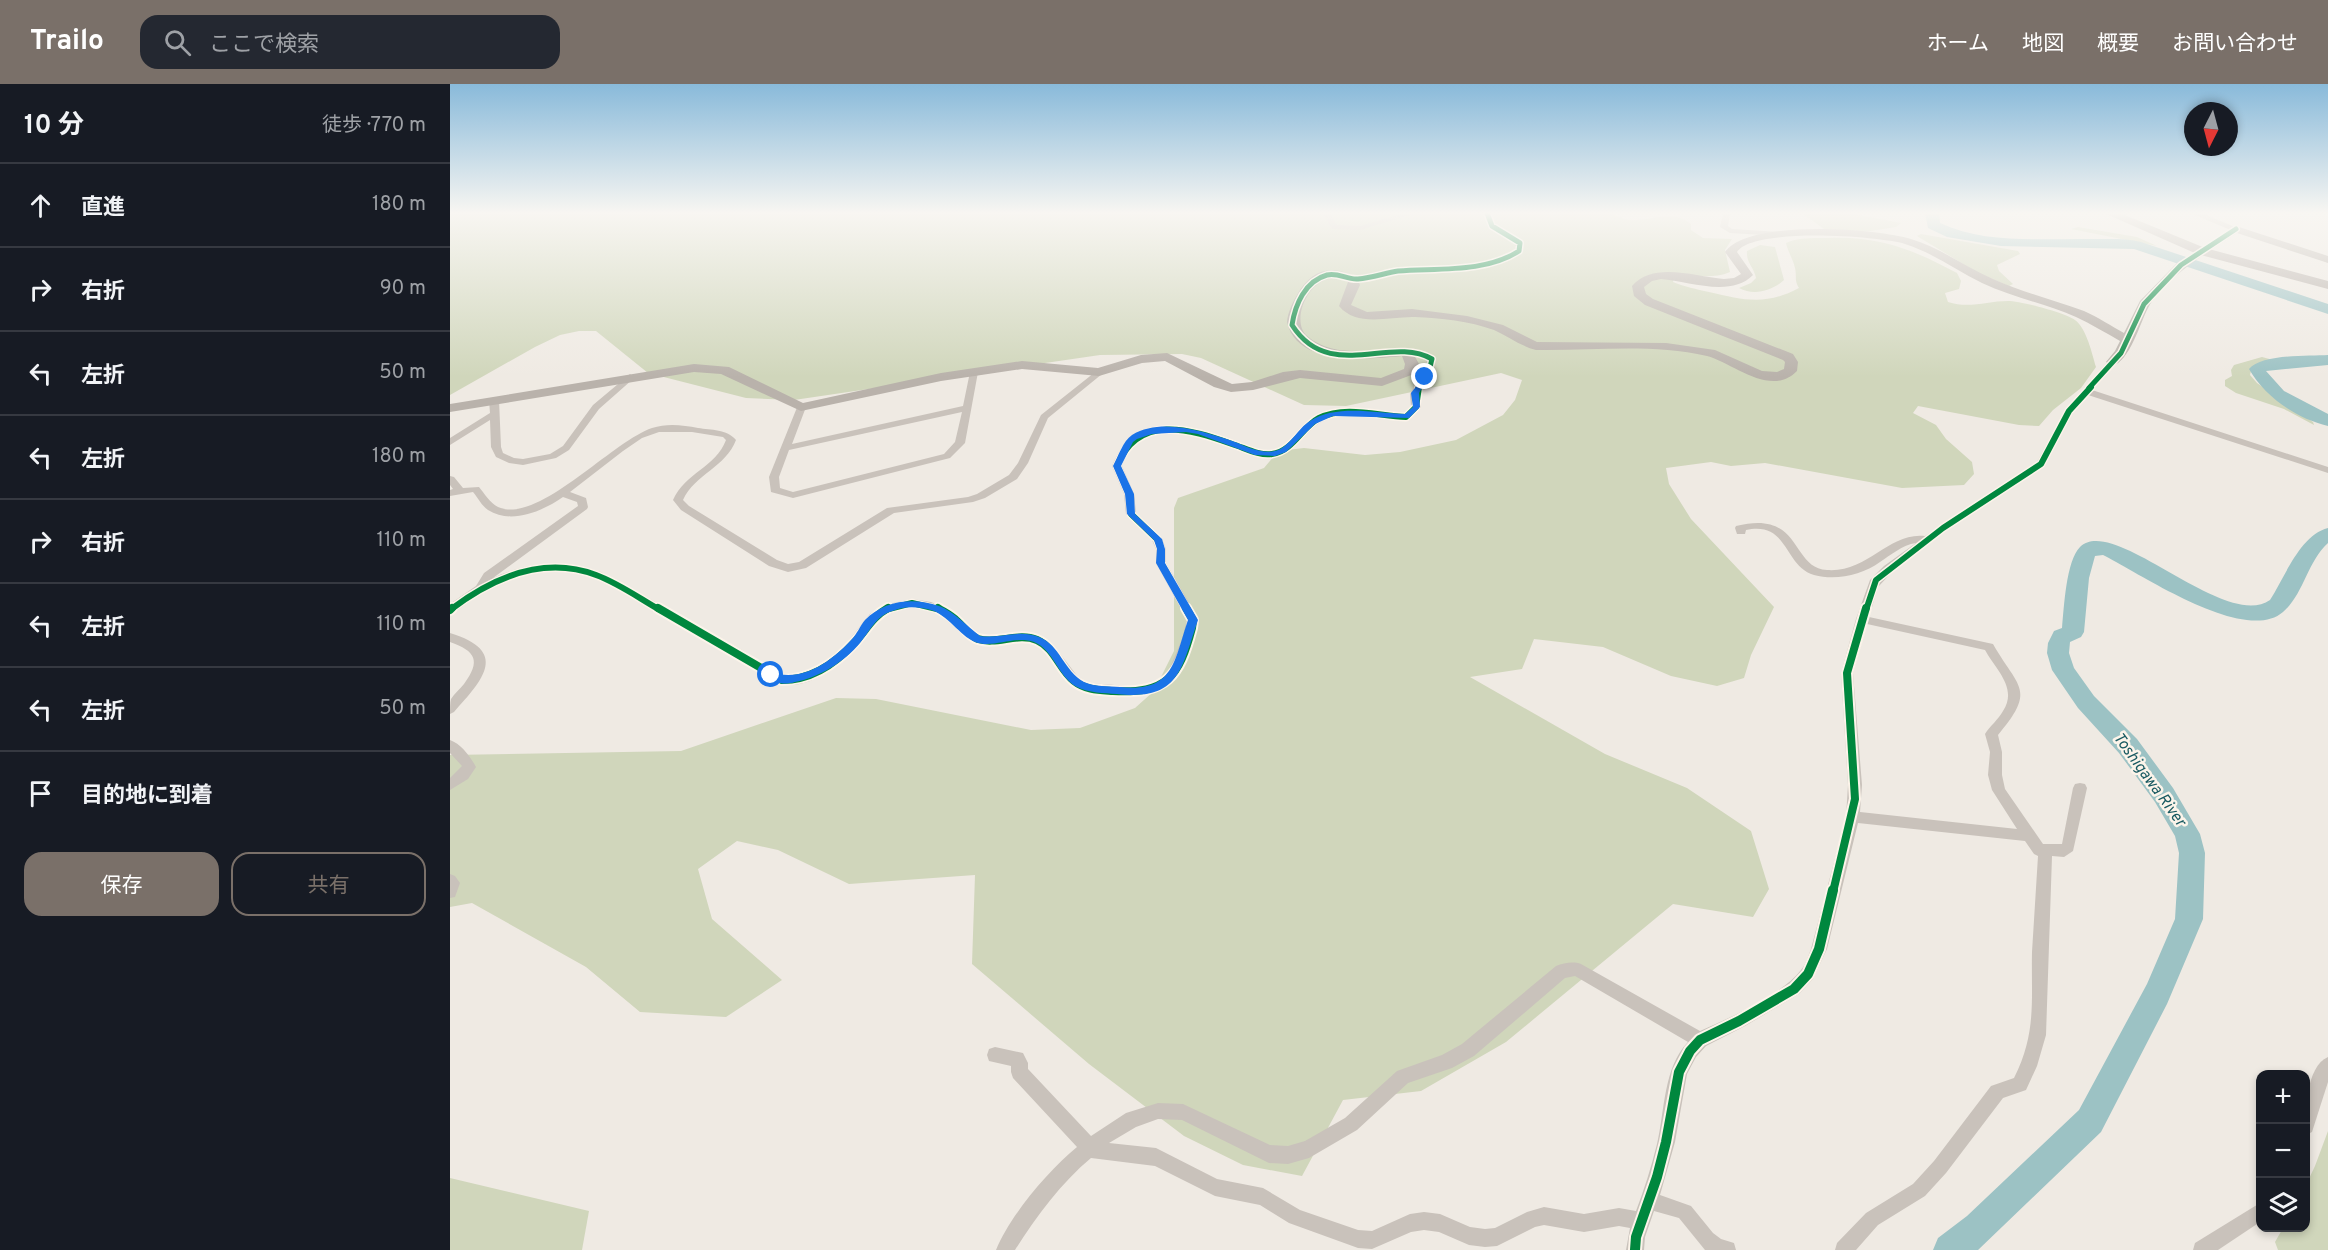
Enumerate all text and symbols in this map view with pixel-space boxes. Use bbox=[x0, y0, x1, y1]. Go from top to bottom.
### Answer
search box bbox=[140, 15, 560, 69]
text: Trailo bbox=[30, 24, 104, 60]
icon: search bbox=[161, 26, 194, 59]
text: ホーム bbox=[1927, 31, 1989, 58]
text: 地図 bbox=[2022, 31, 2064, 58]
text: 概要 bbox=[2097, 31, 2139, 58]
text: お問い合わせ bbox=[2172, 31, 2298, 58]
text: ここで検索 bbox=[209, 32, 319, 59]
north arrow bbox=[2184, 102, 2238, 156]
text: 10 分 bbox=[24, 110, 84, 143]
text: 徒歩 · 770 m bbox=[322, 113, 426, 139]
icon: ahead bbox=[24, 189, 57, 222]
text: 180 m bbox=[372, 192, 426, 218]
text: 直進 bbox=[81, 195, 125, 222]
icon: right bbox=[24, 273, 57, 306]
text: 90 m bbox=[380, 276, 426, 302]
text: 右折 bbox=[81, 279, 125, 306]
icon: left bbox=[24, 357, 57, 390]
text: 50 m bbox=[379, 360, 426, 386]
text: 左折 bbox=[81, 363, 125, 390]
route end bbox=[1411, 363, 1437, 389]
icon: left bbox=[24, 441, 57, 474]
text: 180 m bbox=[372, 444, 426, 470]
text: 左折 bbox=[81, 447, 125, 474]
icon: right bbox=[24, 525, 57, 558]
text: 110 m bbox=[377, 528, 426, 554]
text: 右折 bbox=[81, 531, 125, 558]
icon: left bbox=[24, 609, 57, 642]
text: 110 m bbox=[377, 612, 426, 638]
text: 左折 bbox=[81, 615, 125, 642]
route start bbox=[757, 661, 783, 687]
icon: left bbox=[24, 693, 57, 726]
text: 50 m bbox=[379, 696, 426, 722]
text: 左折 bbox=[81, 699, 125, 726]
water label: Toshigawa River bbox=[2108, 729, 2191, 833]
icon: arrive bbox=[24, 777, 57, 810]
text: 目的地に到着 bbox=[81, 783, 213, 810]
button: 保存 bbox=[24, 852, 219, 916]
button: 共有 bbox=[231, 852, 426, 916]
map controls bbox=[2256, 1070, 2310, 1232]
button: + bbox=[2256, 1070, 2310, 1124]
button: − bbox=[2256, 1124, 2310, 1178]
button: layers bbox=[2256, 1178, 2310, 1232]

